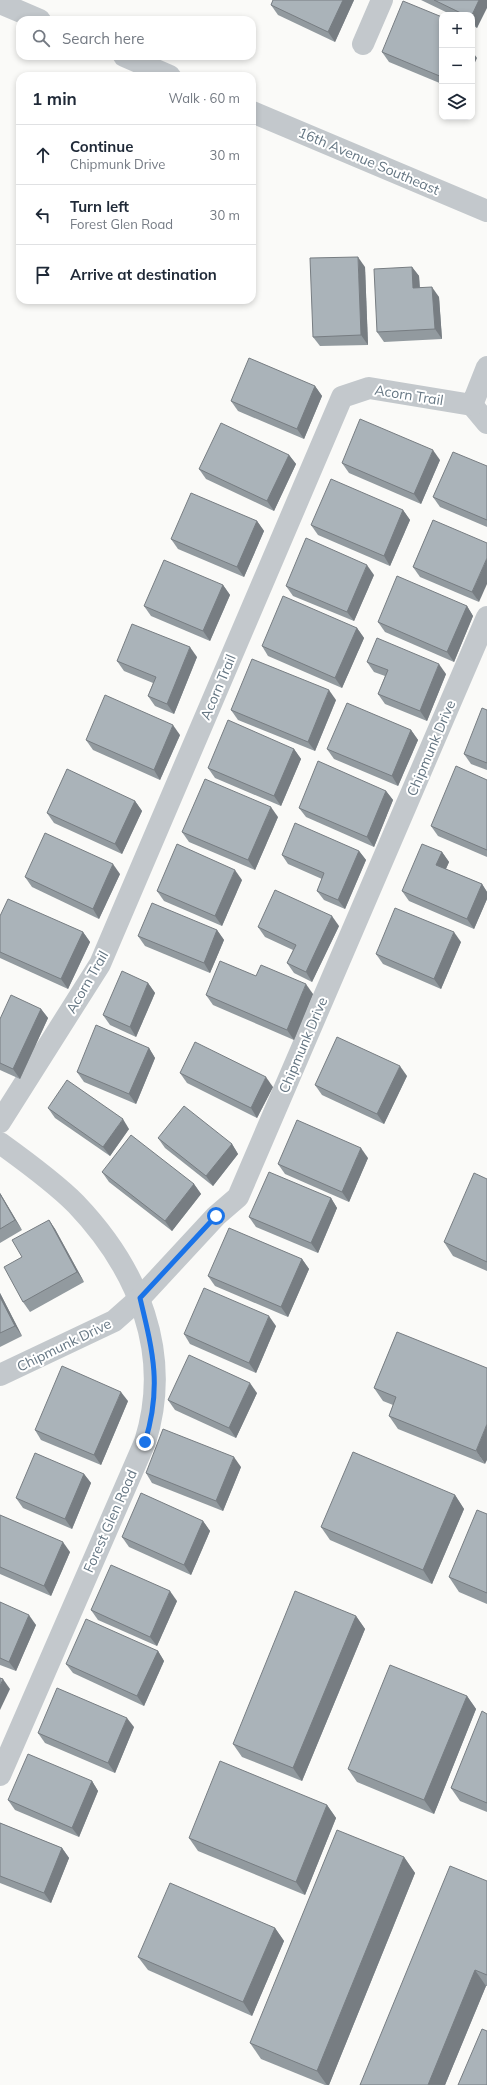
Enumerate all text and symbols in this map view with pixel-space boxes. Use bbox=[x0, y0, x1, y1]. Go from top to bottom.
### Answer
map controls bbox=[439, 12, 475, 120]
button: + bbox=[439, 12, 475, 48]
search box bbox=[16, 16, 256, 60]
icon: search bbox=[30, 27, 52, 49]
text: Search here bbox=[62, 29, 144, 48]
button: − bbox=[439, 48, 475, 84]
button: layers bbox=[439, 84, 475, 120]
text: 1 min bbox=[32, 88, 77, 109]
text: Walk · 60 m bbox=[169, 90, 240, 106]
street label: 16th Avenue Southeast bbox=[296, 123, 442, 199]
text: Continue bbox=[70, 137, 133, 156]
icon: ahead bbox=[32, 144, 54, 166]
text: 30 m bbox=[210, 147, 240, 163]
text: Chipmunk Drive bbox=[70, 156, 165, 172]
text: Turn left bbox=[70, 197, 129, 216]
icon: left bbox=[32, 204, 54, 226]
text: 30 m bbox=[210, 207, 240, 223]
text: Forest Glen Road bbox=[70, 216, 173, 232]
icon: arrive bbox=[32, 264, 54, 286]
text: Arrive at destination bbox=[70, 265, 217, 284]
street label: Acorn Trail bbox=[373, 381, 445, 409]
street label: Acorn Trail bbox=[196, 652, 240, 722]
street label: Chipmunk Drive bbox=[403, 697, 459, 799]
street label: Acorn Trail bbox=[62, 947, 112, 1017]
street label: Chipmunk Drive bbox=[275, 994, 331, 1096]
route start bbox=[207, 1207, 225, 1225]
street label: Chipmunk Drive bbox=[14, 1314, 114, 1376]
route end bbox=[136, 1433, 154, 1451]
street label: Forest Glen Road bbox=[79, 1467, 141, 1575]

